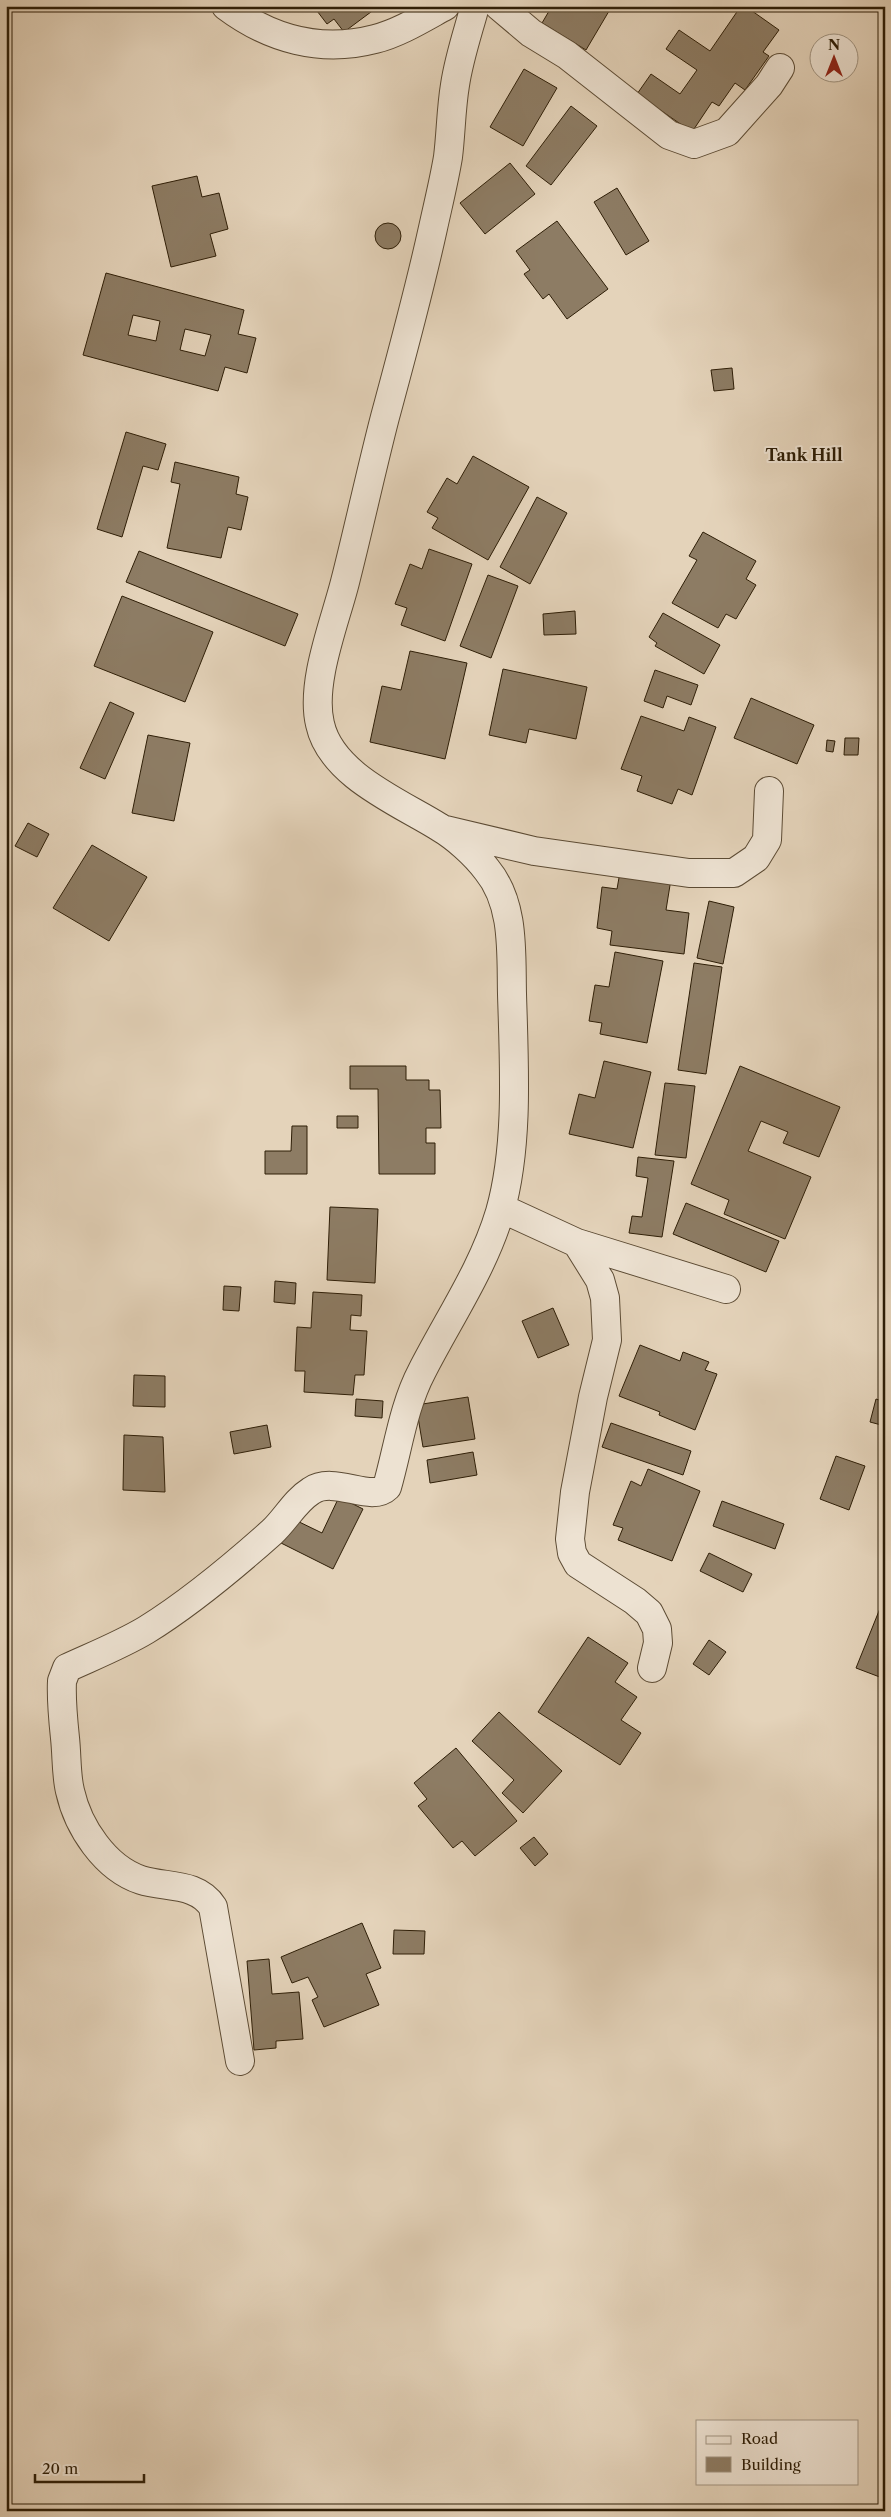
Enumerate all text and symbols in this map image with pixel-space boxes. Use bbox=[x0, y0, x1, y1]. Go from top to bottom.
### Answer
north arrow bbox=[808, 32, 858, 82]
text: N bbox=[828, 36, 840, 54]
district label: Tank Hill bbox=[765, 445, 843, 465]
legend bbox=[696, 2420, 858, 2484]
text: Road bbox=[741, 2429, 778, 2448]
scale bar bbox=[35, 2452, 144, 2484]
text: Building bbox=[741, 2455, 801, 2474]
text: 20 m bbox=[42, 2459, 78, 2478]

